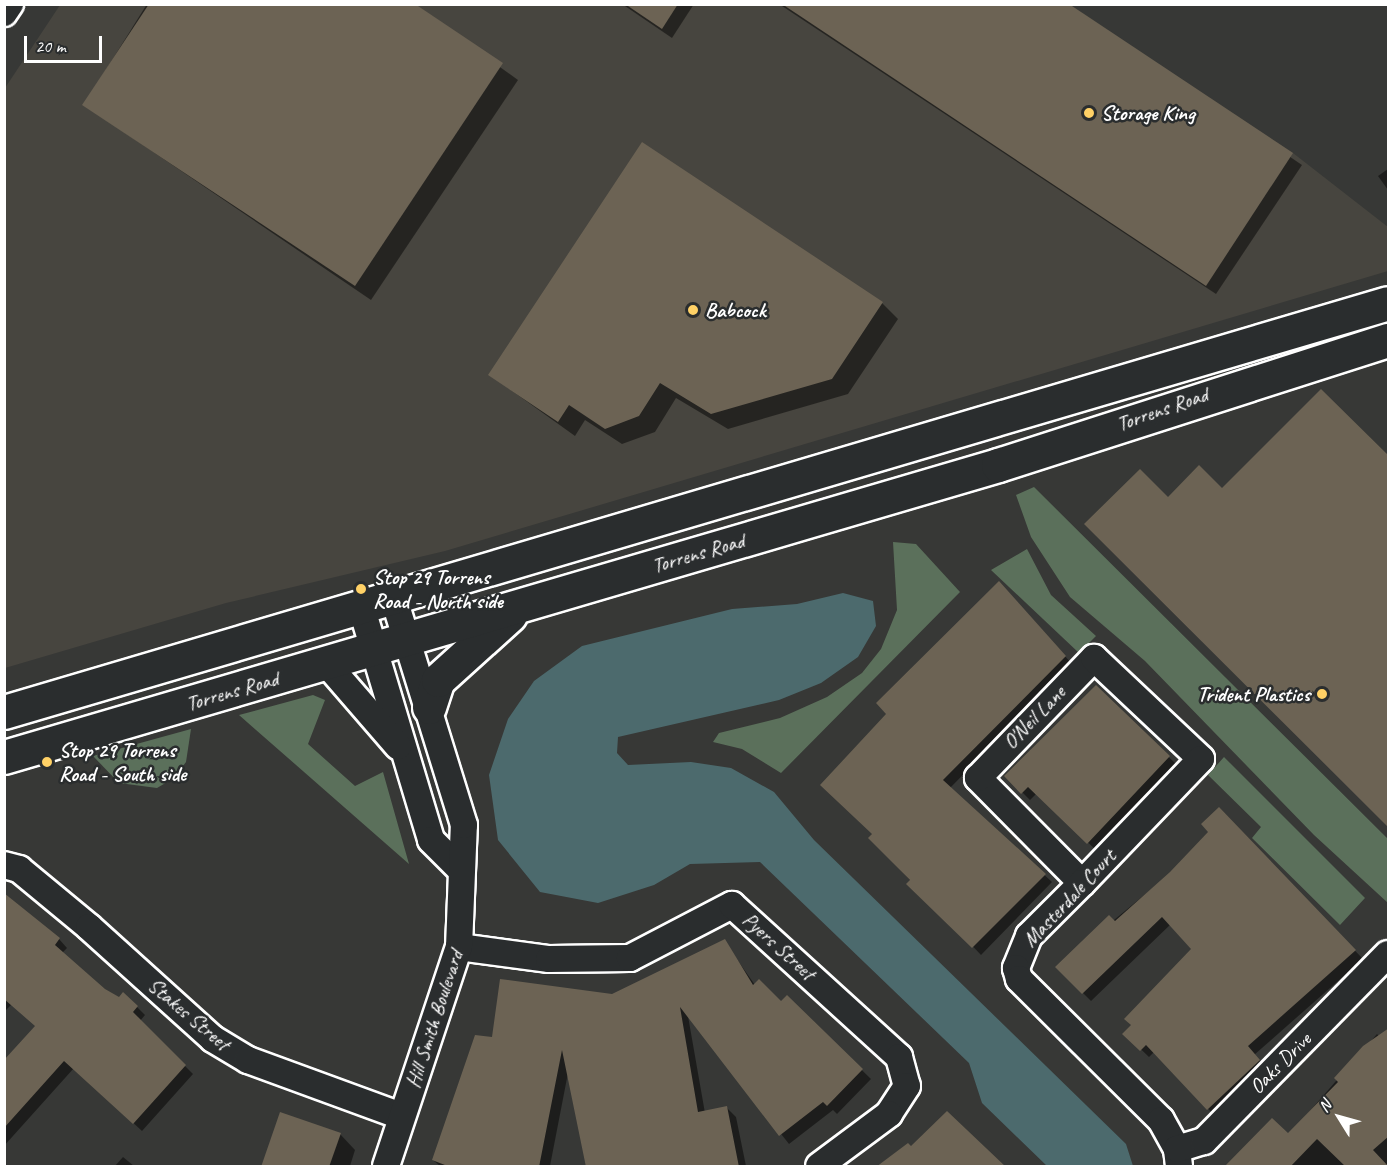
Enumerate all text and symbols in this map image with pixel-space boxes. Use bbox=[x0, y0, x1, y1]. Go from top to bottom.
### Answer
scale bar bbox=[27, 24, 105, 62]
text: 20 m bbox=[35, 35, 66, 57]
place label: Storage King bbox=[1101, 100, 1195, 126]
marker: Storage King bbox=[1082, 106, 1096, 120]
place label: Babcock bbox=[705, 297, 766, 323]
marker: Babcock bbox=[686, 303, 700, 317]
street label: Torrens Road bbox=[1113, 382, 1211, 436]
street label: Torrens Road bbox=[649, 528, 747, 578]
place label: Stop 29 Torrens Road - North side bbox=[373, 564, 503, 614]
marker: Stop 29 Torrens Road - North side bbox=[354, 582, 368, 596]
street label: Torrens Road bbox=[183, 666, 281, 716]
street label: O'Neil Lane bbox=[997, 680, 1071, 754]
place label: Trident Plastics bbox=[1197, 681, 1310, 707]
marker: Trident Plastics bbox=[1315, 687, 1329, 701]
place label: Stop 29 Torrens Road - South side bbox=[59, 737, 186, 787]
marker: Stop 29 Torrens Road - South side bbox=[40, 755, 54, 769]
street label: Masterdale Court bbox=[1017, 844, 1121, 952]
street label: Pyers Street bbox=[737, 907, 821, 985]
street label: Hill Smith Boulevard bbox=[400, 947, 468, 1091]
street label: Stakes Street bbox=[143, 972, 235, 1056]
street label: Oaks Drive bbox=[1244, 1027, 1316, 1099]
north arrow bbox=[1309, 1087, 1369, 1147]
text: N bbox=[1314, 1096, 1336, 1116]

